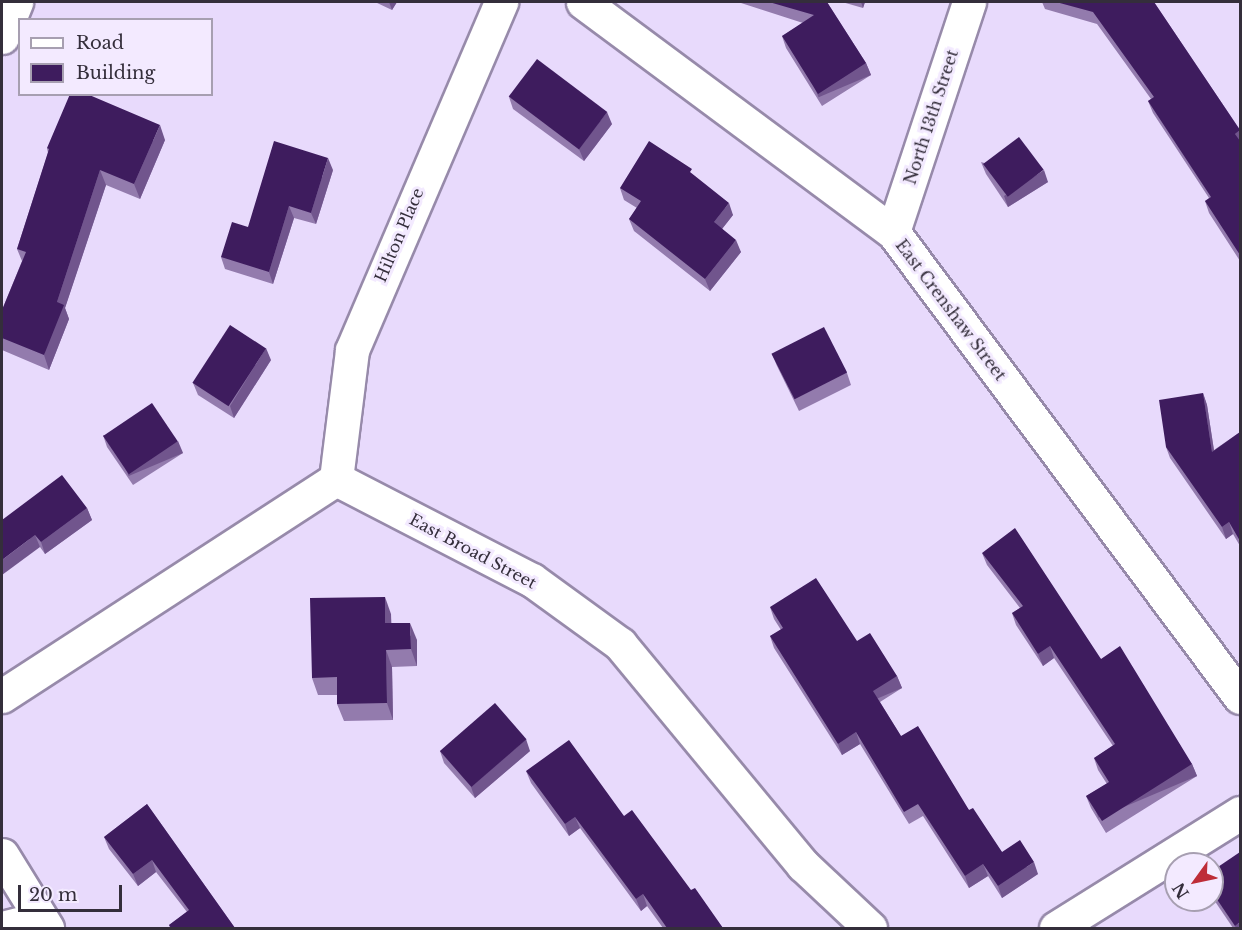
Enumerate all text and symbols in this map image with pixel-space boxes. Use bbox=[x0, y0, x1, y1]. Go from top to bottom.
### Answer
legend bbox=[18, 18, 213, 96]
text: Road bbox=[76, 32, 124, 54]
street label: North 13th Street bbox=[900, 47, 962, 187]
text: Building bbox=[76, 62, 155, 84]
street label: Hilton Place bbox=[371, 185, 427, 285]
street label: East Crenshaw Street bbox=[892, 236, 1010, 384]
street label: East Broad Street bbox=[406, 509, 540, 593]
north arrow bbox=[1164, 852, 1224, 912]
scale bar bbox=[21, 873, 124, 911]
text: N bbox=[1168, 879, 1193, 902]
text: 20 m bbox=[29, 884, 77, 906]

